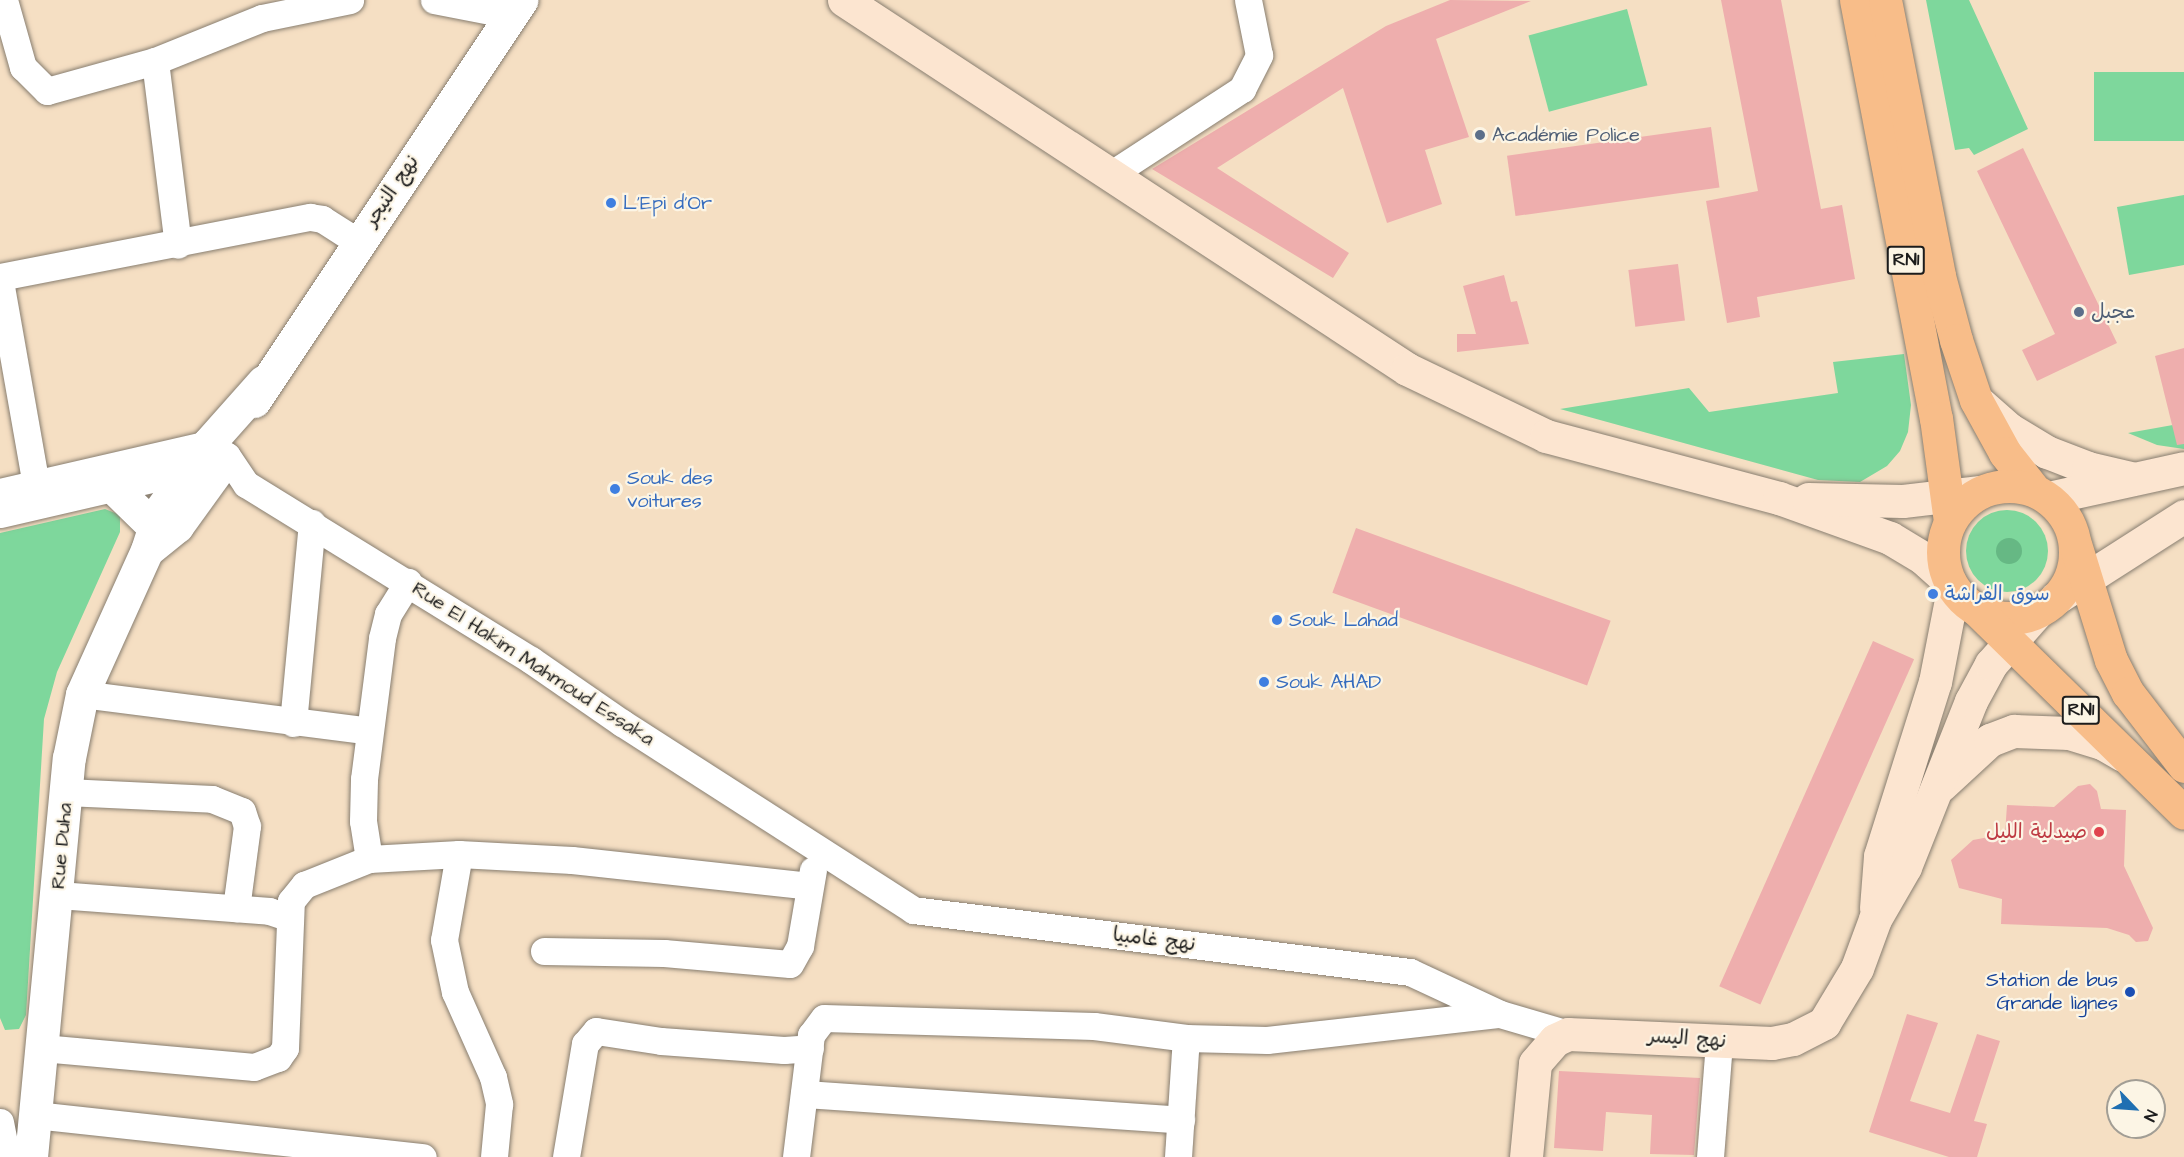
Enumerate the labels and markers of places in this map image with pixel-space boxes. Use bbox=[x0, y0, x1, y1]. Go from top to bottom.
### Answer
place label: Académie Police bbox=[1492, 123, 1640, 147]
marker: Académie Police bbox=[1473, 128, 1487, 142]
place label: L'Epi d'Or bbox=[623, 191, 712, 215]
marker: L'Epi d'Or bbox=[604, 196, 618, 210]
place label: عجبل bbox=[2091, 300, 2135, 324]
marker: عجبل bbox=[2072, 305, 2086, 319]
place label: Souk des voitures bbox=[627, 466, 713, 513]
marker: Souk des voitures bbox=[608, 482, 622, 496]
place label: سوق الفراشة bbox=[1945, 582, 2050, 606]
marker: سوق الفراشة bbox=[1926, 587, 1940, 601]
place label: Souk Lahad bbox=[1289, 608, 1398, 632]
marker: Souk Lahad bbox=[1270, 613, 1284, 627]
place label: Souk AHAD bbox=[1276, 670, 1381, 694]
marker: Souk AHAD bbox=[1257, 675, 1271, 689]
place label: صيدلية الليل bbox=[1986, 820, 2087, 844]
marker: صيدلية الليل bbox=[2092, 825, 2106, 839]
place label: Station de bus Grande lignes bbox=[1986, 969, 2118, 1016]
marker: Station de bus Grande lignes bbox=[2123, 985, 2137, 999]

